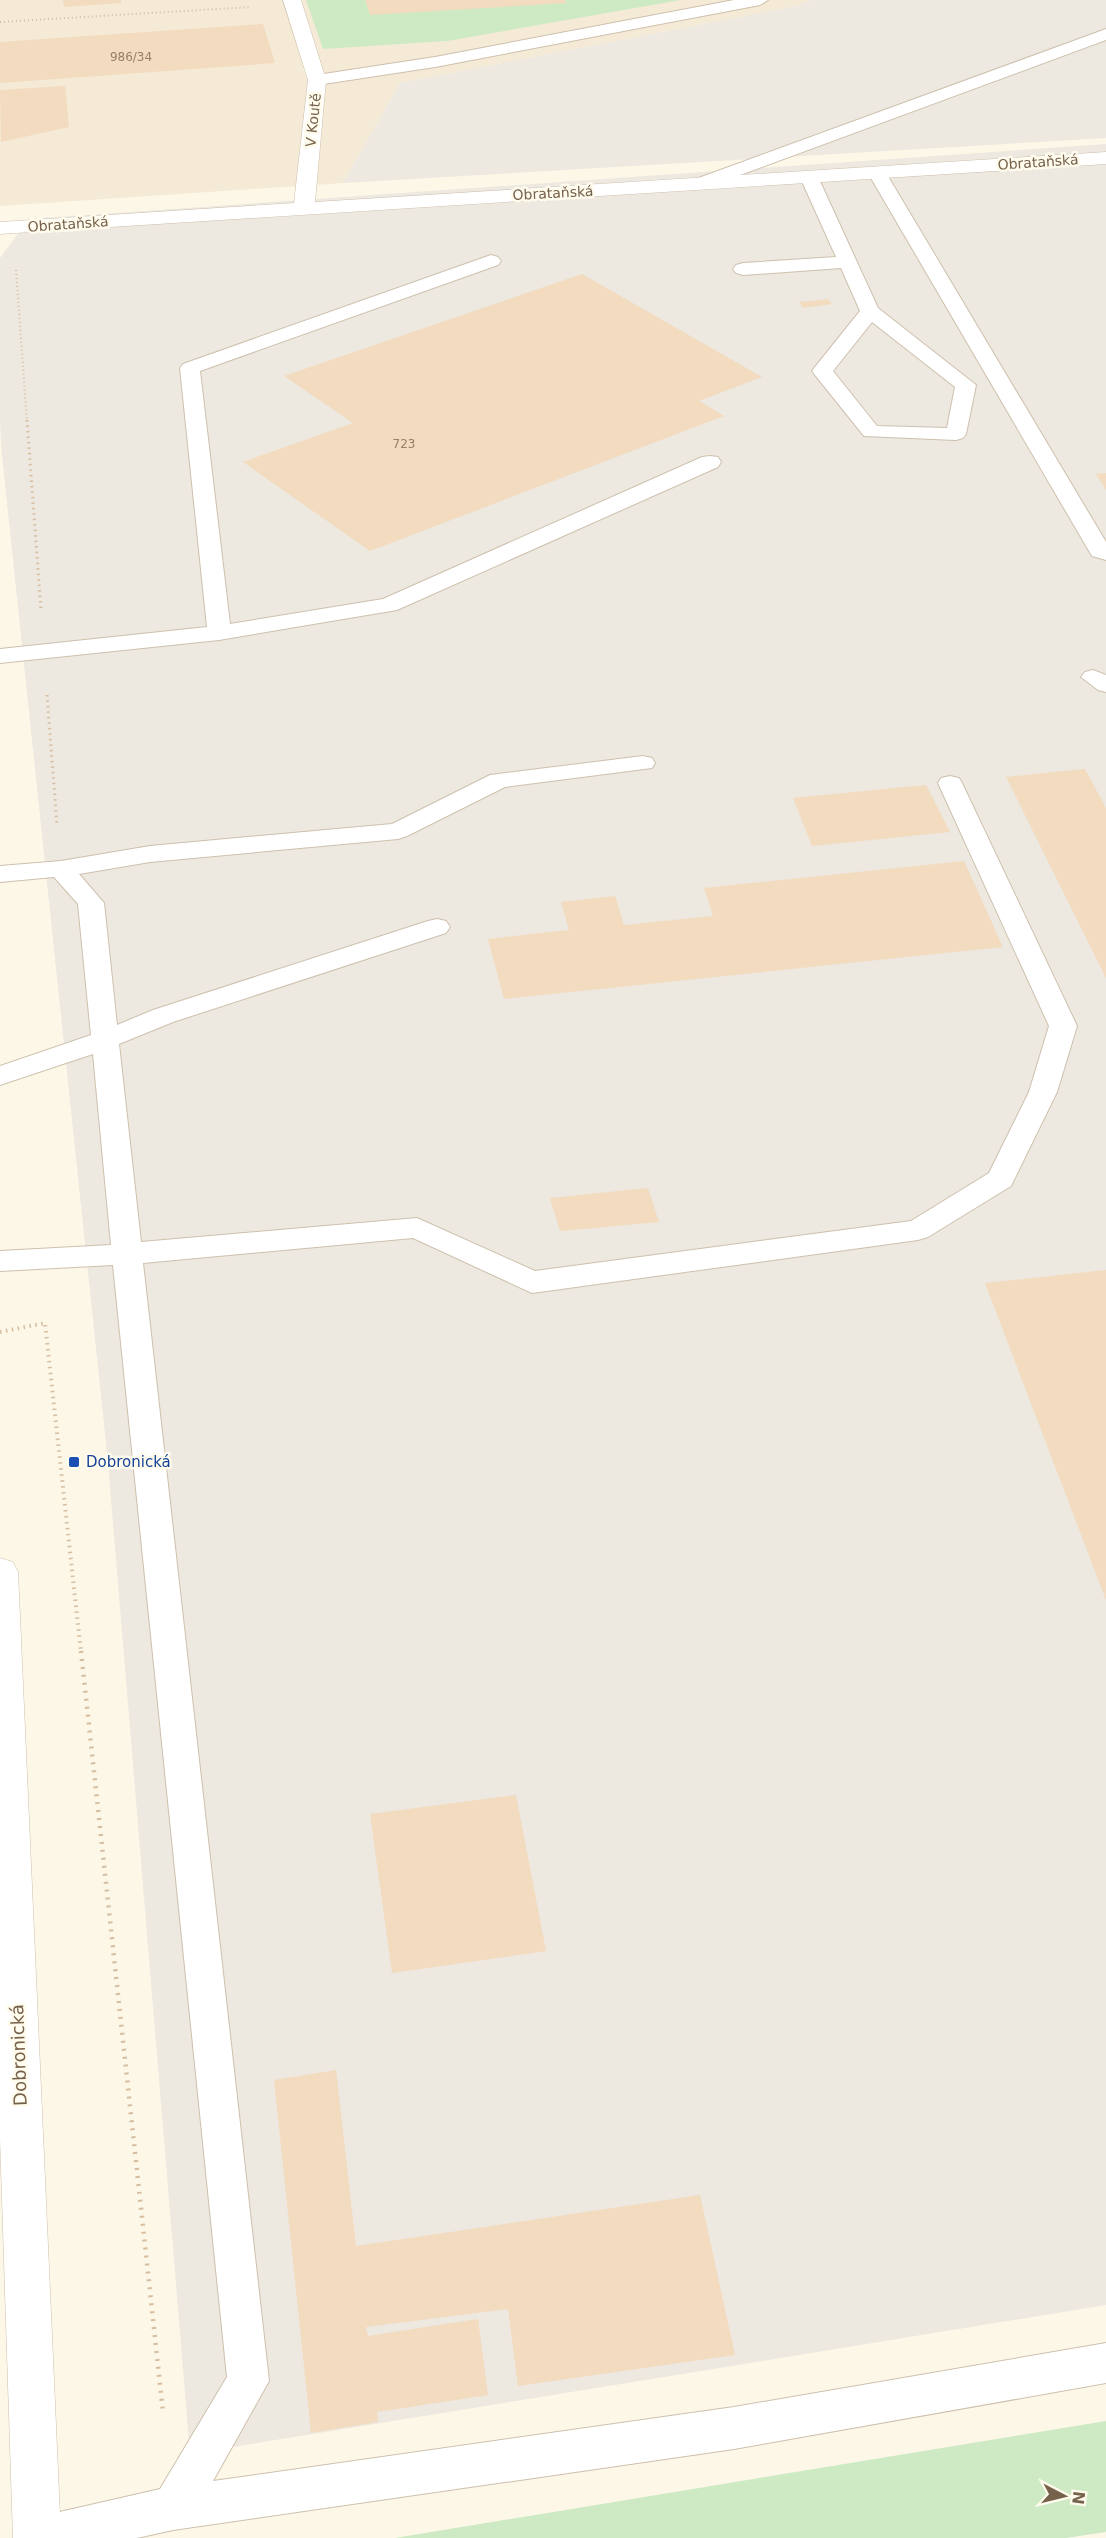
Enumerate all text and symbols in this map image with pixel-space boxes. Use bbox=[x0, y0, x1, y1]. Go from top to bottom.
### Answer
house number: 986/34 bbox=[110, 50, 152, 64]
street label: V Koutě bbox=[302, 92, 324, 148]
street label: Obrataňská bbox=[997, 151, 1079, 173]
street label: Obrataňská bbox=[512, 183, 594, 203]
street label: Obrataňská bbox=[27, 213, 109, 235]
house number: 723 bbox=[393, 437, 415, 451]
place label: Dobronická bbox=[86, 1453, 171, 1471]
marker: Dobronická bbox=[67, 1455, 81, 1469]
street label: Dobronická bbox=[6, 2004, 31, 2106]
north arrow bbox=[1034, 2466, 1094, 2526]
text: N bbox=[1068, 2490, 1089, 2506]

